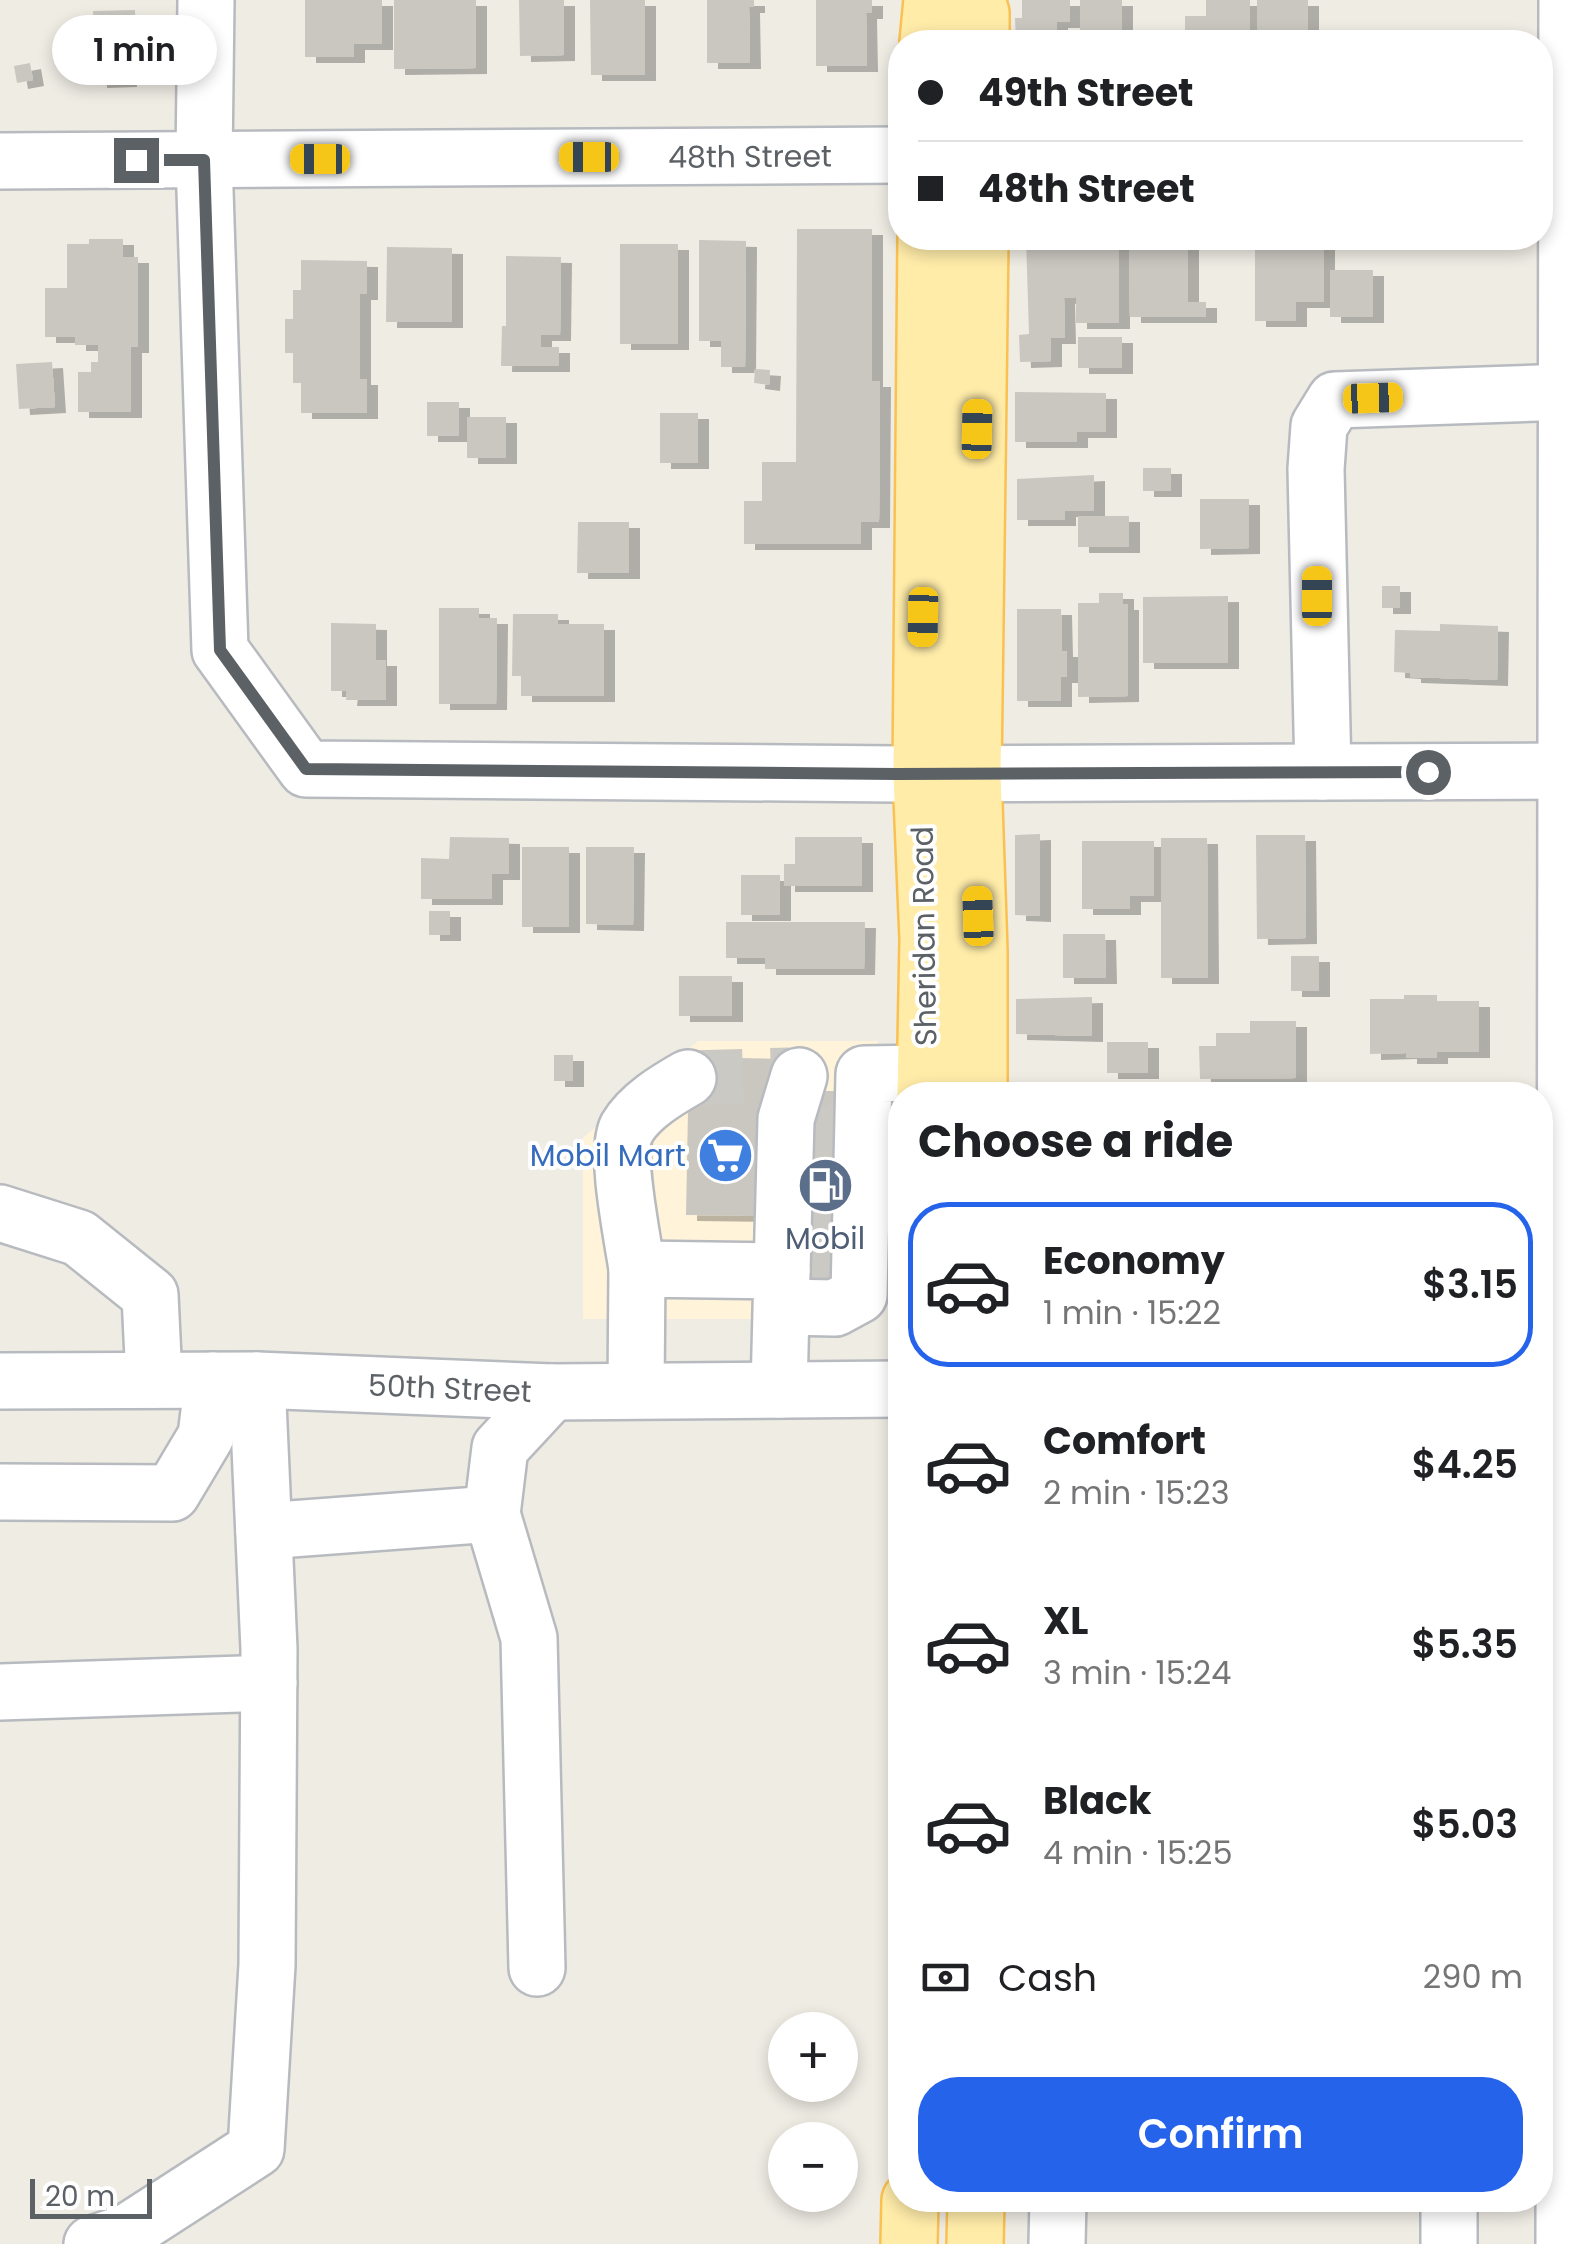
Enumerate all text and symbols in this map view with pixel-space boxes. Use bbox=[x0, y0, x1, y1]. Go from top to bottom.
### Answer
callout: 1 min bbox=[54, 15, 218, 85]
text: 1 min bbox=[93, 27, 176, 72]
text: 49th Street bbox=[978, 66, 1194, 119]
street label: 48th Street bbox=[668, 134, 832, 178]
route end bbox=[114, 138, 159, 183]
car bbox=[559, 142, 619, 172]
car bbox=[290, 144, 350, 174]
text: 48th Street bbox=[978, 162, 1195, 215]
car bbox=[1342, 382, 1404, 414]
car bbox=[961, 399, 993, 459]
car bbox=[1302, 566, 1332, 626]
car bbox=[907, 587, 939, 647]
route start bbox=[1406, 750, 1451, 795]
street label: Sheridan Road bbox=[901, 826, 947, 1046]
car bbox=[962, 885, 994, 947]
text: Choose a ride bbox=[918, 1110, 1233, 1173]
supermarket icon: Mobil Mart bbox=[695, 1125, 755, 1185]
place label: Mobil Mart bbox=[530, 1134, 686, 1177]
fuel station icon: Mobil bbox=[795, 1155, 855, 1215]
place label: Mobil bbox=[785, 1217, 865, 1260]
text: Economy bbox=[1043, 1234, 1225, 1287]
icon: car bbox=[923, 1240, 1013, 1330]
text: $3.15 bbox=[1422, 1258, 1518, 1311]
text: 1 min · 15:22 bbox=[1043, 1290, 1221, 1335]
street label: 50th Street bbox=[367, 1363, 533, 1413]
text: Comfort bbox=[1043, 1414, 1206, 1467]
icon: car bbox=[923, 1420, 1013, 1510]
text: $4.25 bbox=[1412, 1438, 1518, 1491]
text: 2 min · 15:23 bbox=[1043, 1470, 1230, 1515]
text: XL bbox=[1043, 1594, 1088, 1647]
icon: car bbox=[923, 1600, 1013, 1690]
text: $5.35 bbox=[1412, 1618, 1518, 1671]
text: 3 min · 15:24 bbox=[1043, 1650, 1231, 1695]
text: Black bbox=[1043, 1774, 1152, 1827]
icon: car bbox=[923, 1780, 1013, 1870]
text: $5.03 bbox=[1411, 1798, 1518, 1851]
text: 4 min · 15:25 bbox=[1043, 1830, 1233, 1875]
icon: cash bbox=[918, 1950, 973, 2005]
text: Cash bbox=[998, 1951, 1097, 2004]
text: 290 m bbox=[1423, 1954, 1523, 1999]
map controls bbox=[768, 2012, 858, 2212]
button: + bbox=[768, 2012, 858, 2102]
button: Confirm bbox=[918, 2077, 1523, 2192]
button: − bbox=[768, 2122, 858, 2212]
scale bar bbox=[30, 2174, 152, 2218]
text: 20 m bbox=[45, 2177, 115, 2216]

